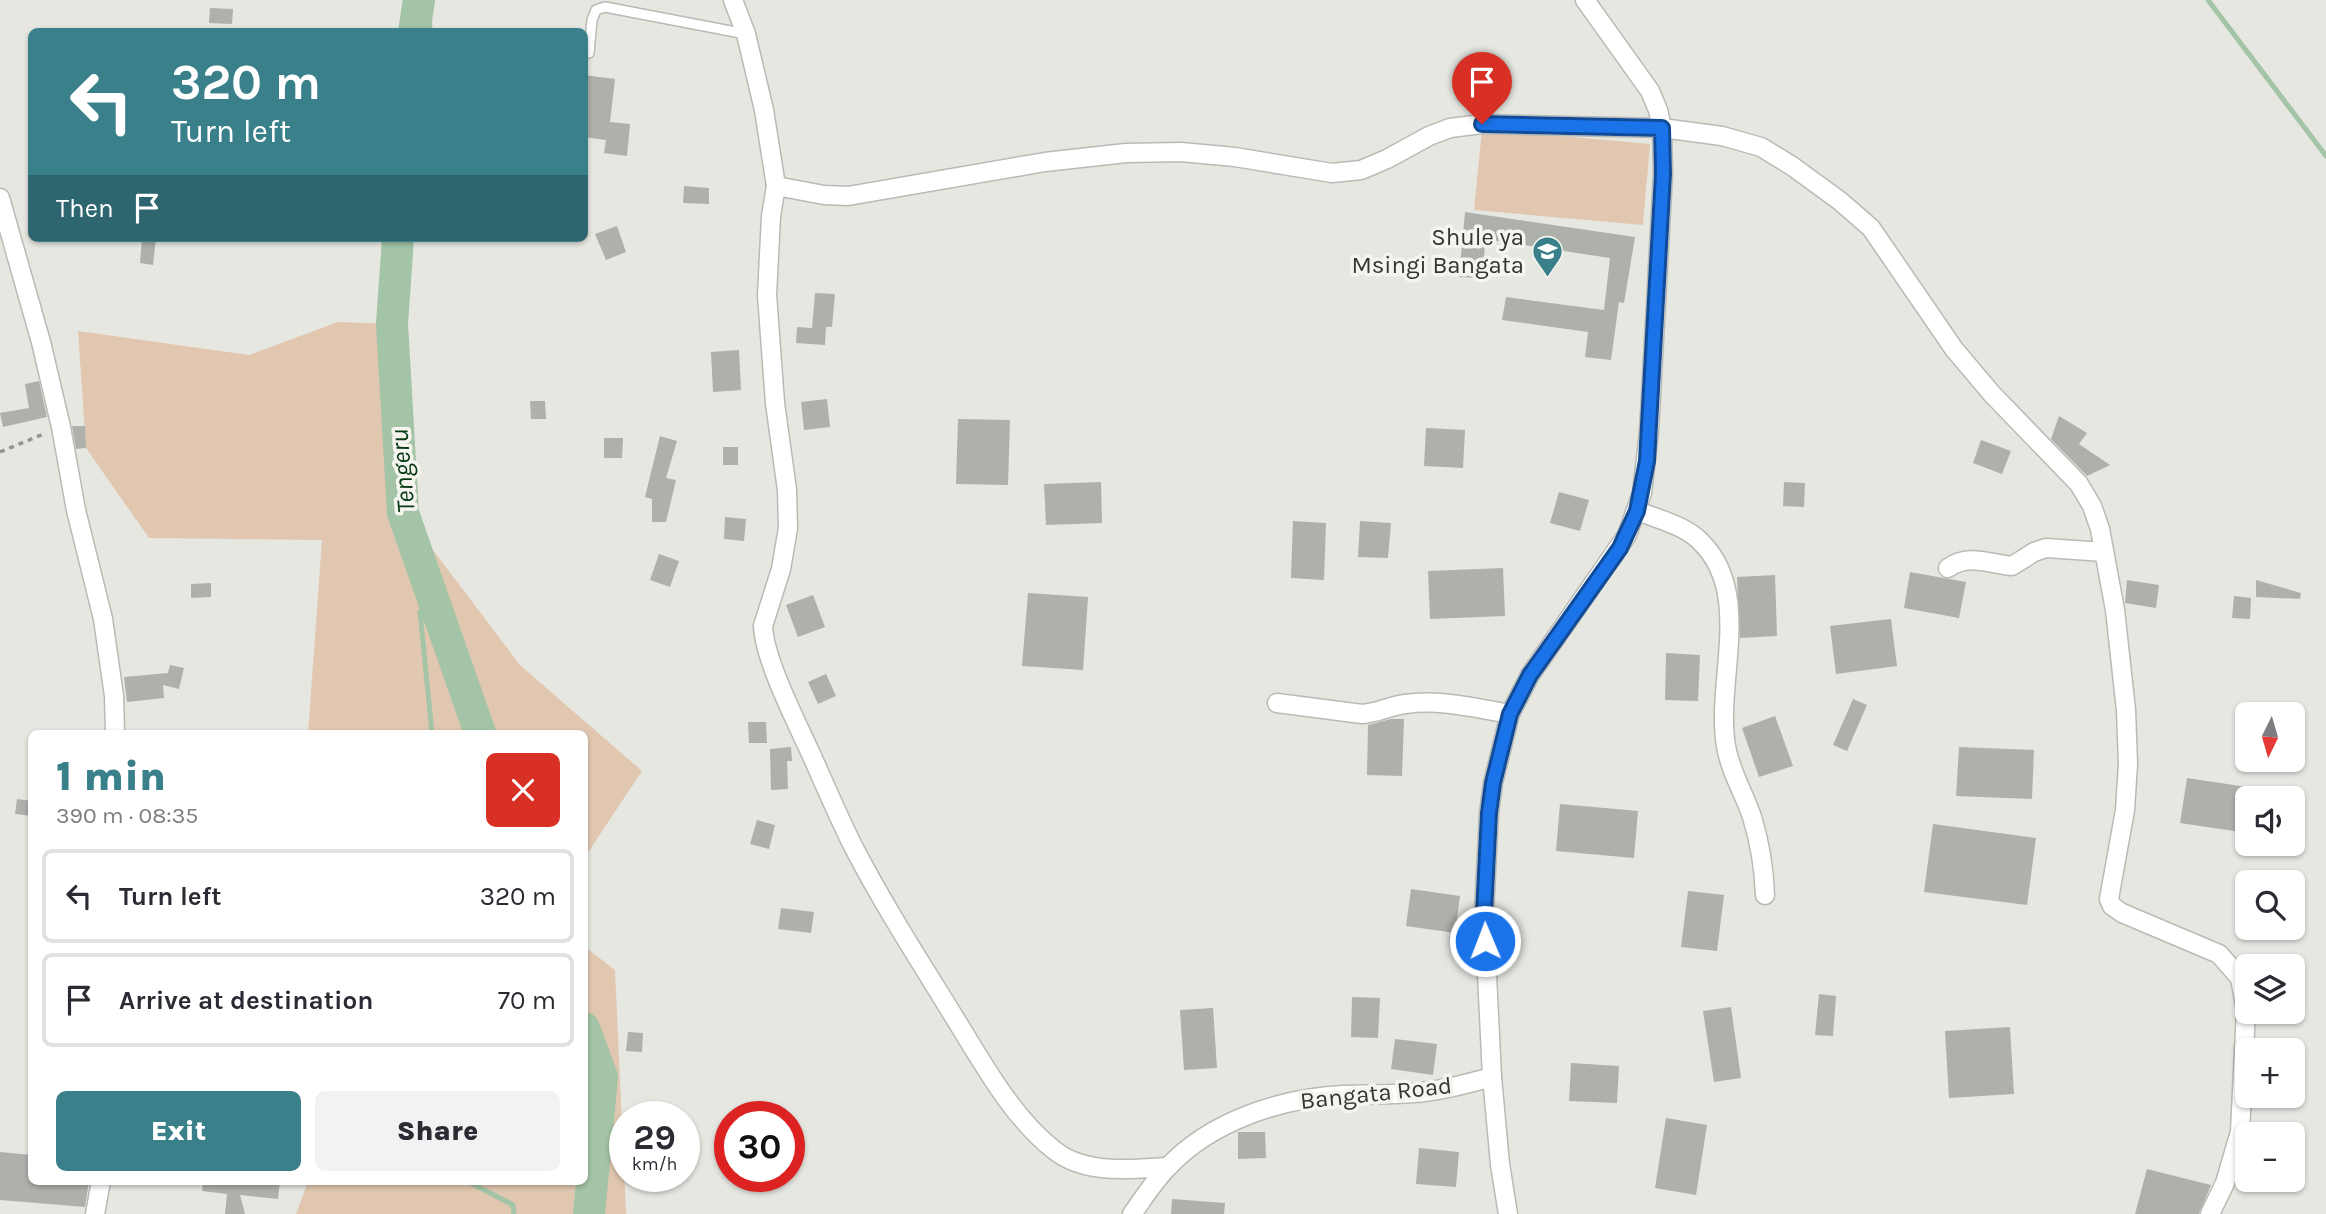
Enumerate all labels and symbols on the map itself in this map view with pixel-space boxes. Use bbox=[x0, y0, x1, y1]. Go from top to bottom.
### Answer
pin bbox=[1452, 52, 1512, 124]
place label: Shule ya Msingi Bangata bbox=[1351, 223, 1524, 279]
school or university icon: Shule ya Msingi Bangata bbox=[1530, 234, 1564, 278]
water label: Tengeru bbox=[383, 428, 422, 514]
north arrow bbox=[2235, 702, 2305, 772]
position arrow bbox=[1448, 904, 1522, 978]
street label: Bangata Road bbox=[1299, 1071, 1453, 1115]
speed limit sign: 30 bbox=[714, 1101, 805, 1192]

